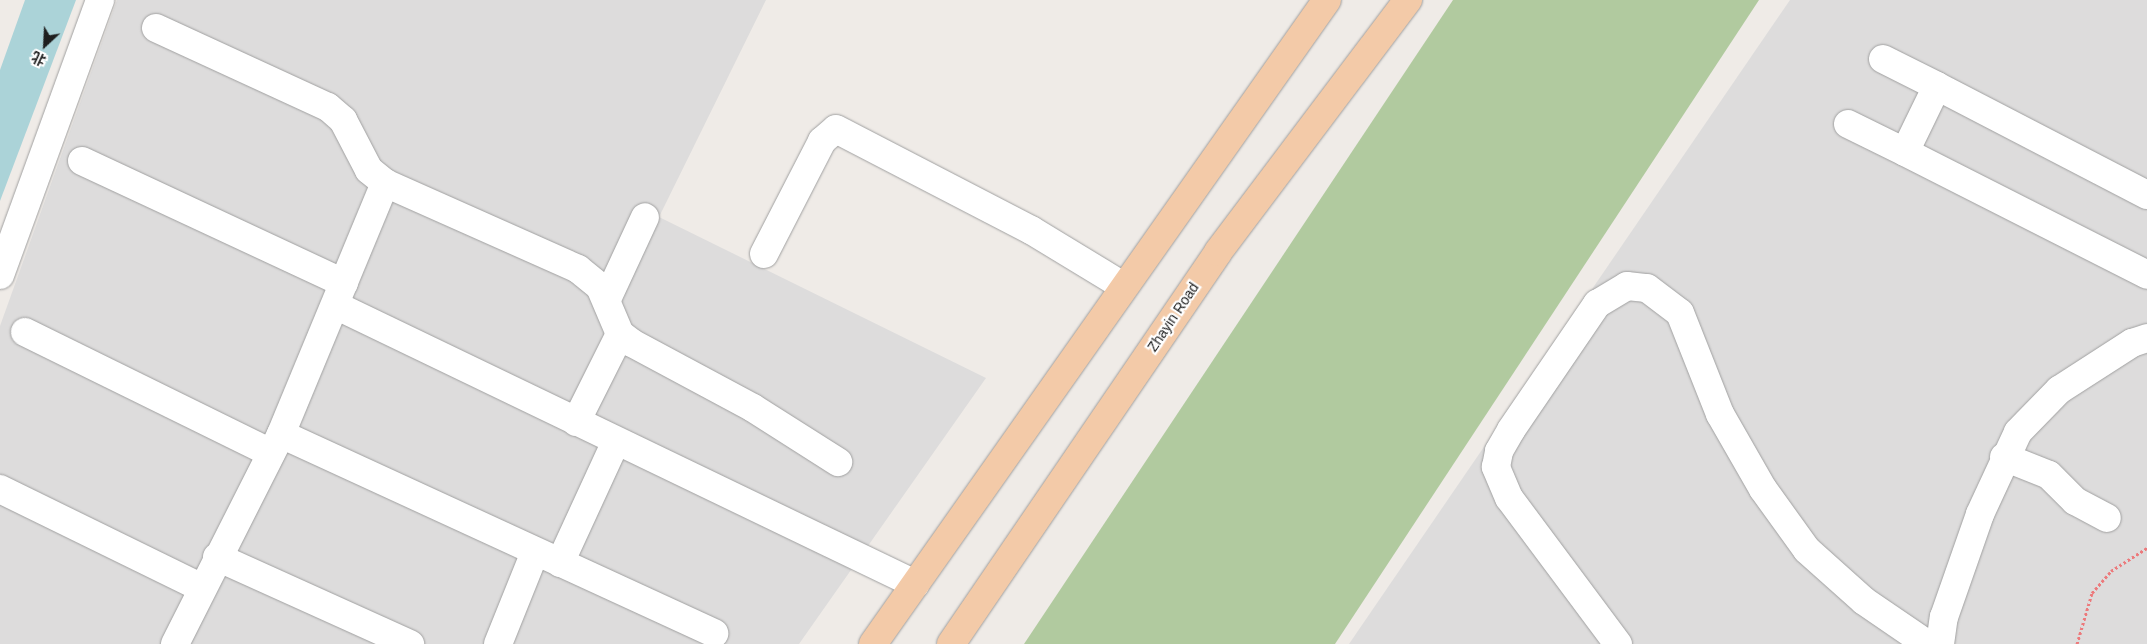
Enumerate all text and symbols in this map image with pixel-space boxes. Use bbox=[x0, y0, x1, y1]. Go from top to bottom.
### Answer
north arrow bbox=[20, 20, 70, 70]
text: 北 bbox=[29, 48, 48, 69]
street label: Zhayin Road bbox=[1144, 279, 1202, 355]

